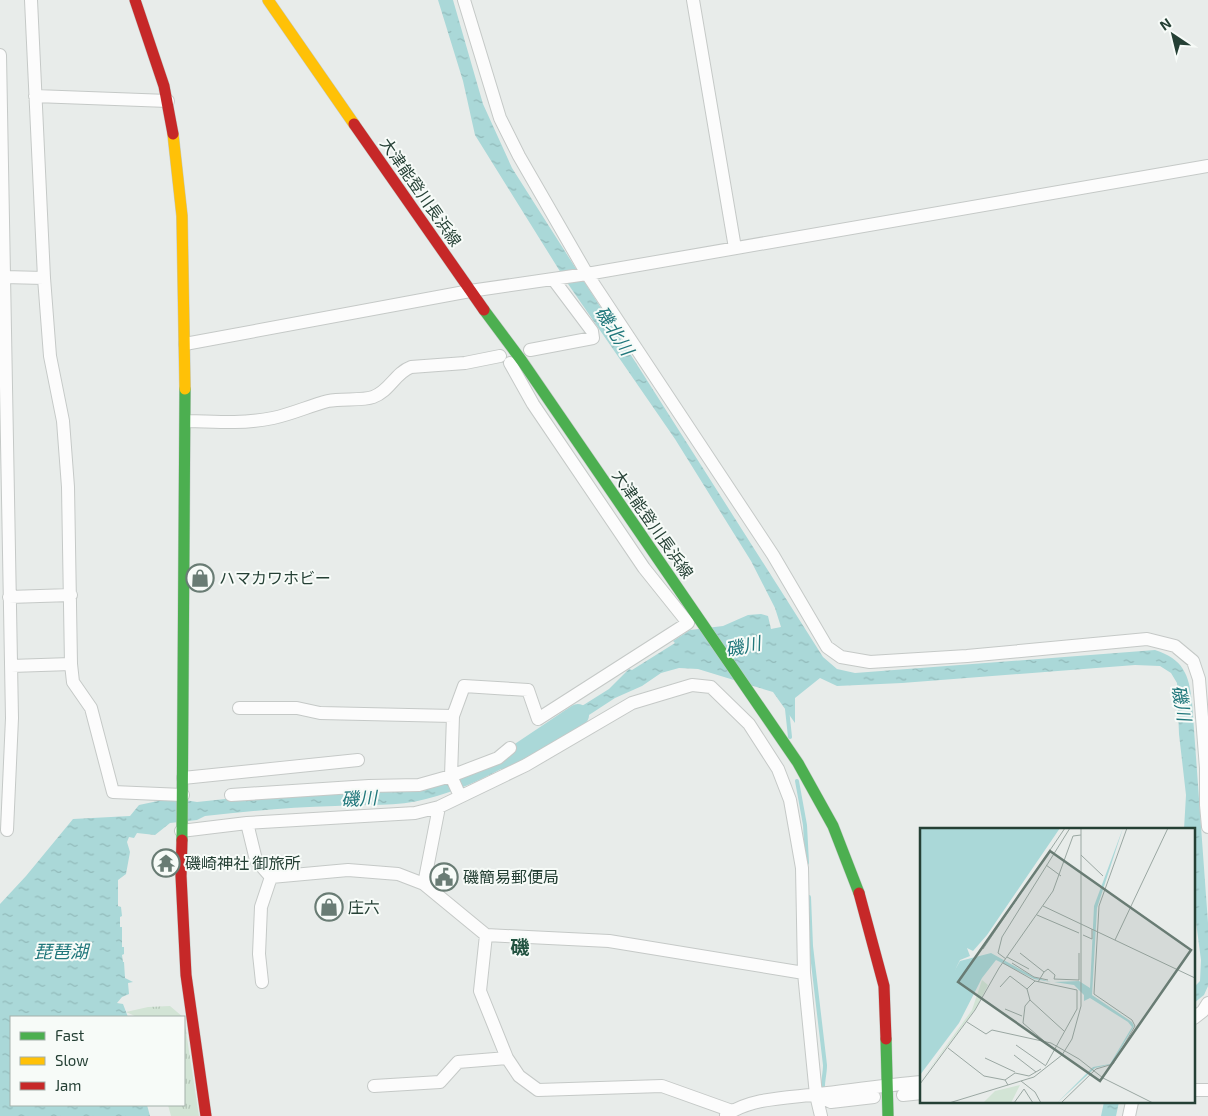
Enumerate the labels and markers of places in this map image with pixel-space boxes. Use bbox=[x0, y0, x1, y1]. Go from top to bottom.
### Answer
shop icon: ハマカワホビー bbox=[185, 563, 215, 593]
place label: ハマカワホビー bbox=[219, 568, 331, 587]
temple icon: 磯崎神社 御旅所 bbox=[151, 848, 181, 878]
place label: 磯崎神社 御旅所 bbox=[185, 853, 301, 872]
public building icon: 磯簡易郵便局 bbox=[429, 862, 459, 892]
place label: 磯簡易郵便局 bbox=[463, 867, 559, 886]
shop icon: 庄六 bbox=[314, 892, 344, 922]
place label: 庄六 bbox=[348, 897, 380, 916]

